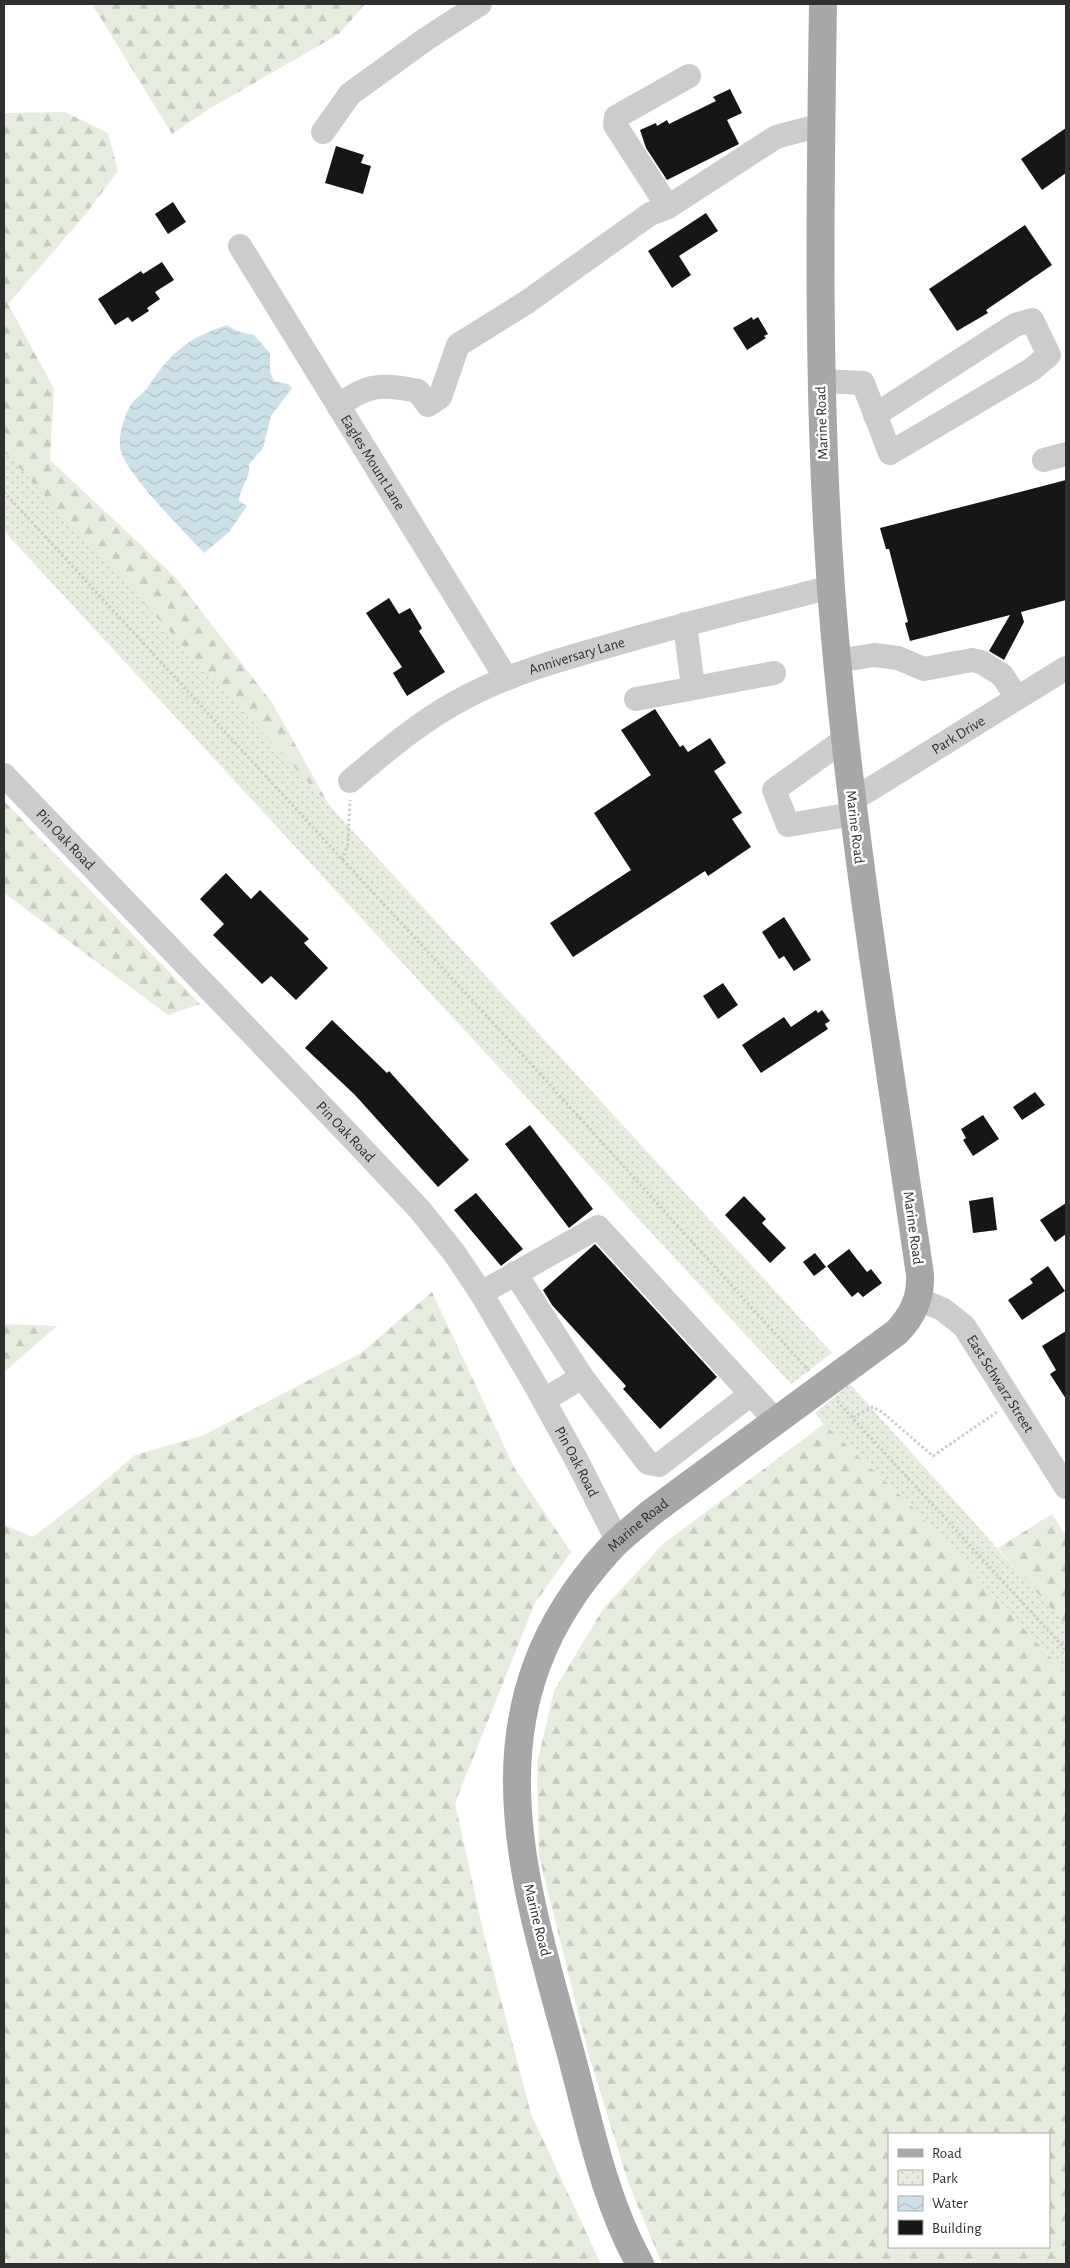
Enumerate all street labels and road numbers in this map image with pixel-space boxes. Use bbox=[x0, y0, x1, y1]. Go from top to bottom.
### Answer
street label: Marine Road bbox=[813, 386, 831, 460]
street label: Eagles Mount Lane bbox=[338, 412, 408, 513]
street label: Anniversary Lane bbox=[527, 634, 627, 677]
street label: Park Drive bbox=[929, 713, 988, 757]
street label: Marine Road bbox=[843, 789, 867, 865]
street label: Pin Oak Road bbox=[33, 806, 98, 872]
street label: Pin Oak Road bbox=[314, 1098, 378, 1165]
street label: Marine Road bbox=[900, 1190, 926, 1266]
street label: East Schwarz Street bbox=[964, 1332, 1037, 1435]
street label: Pin Oak Road bbox=[552, 1424, 601, 1500]
street label: Marine Road bbox=[604, 1495, 671, 1554]
street label: Marine Road bbox=[521, 1882, 553, 1958]

